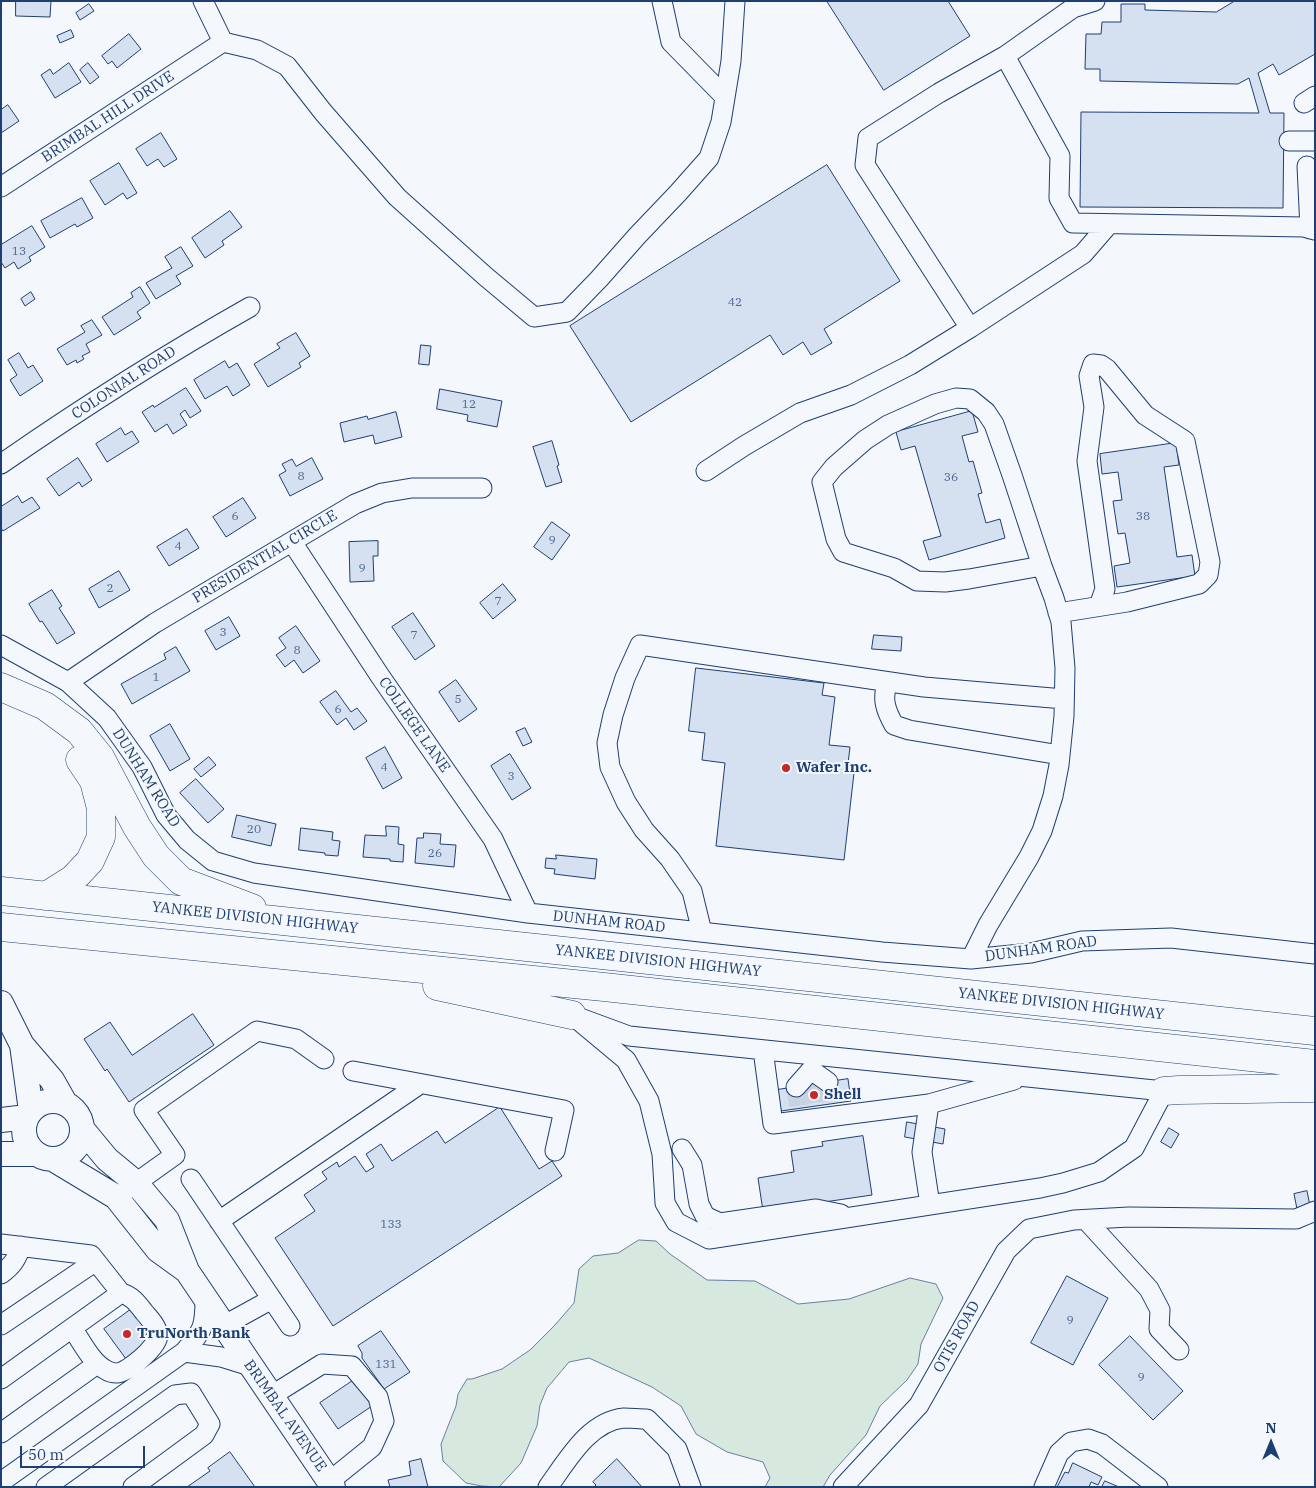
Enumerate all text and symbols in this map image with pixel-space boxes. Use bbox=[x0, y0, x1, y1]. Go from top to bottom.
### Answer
street label: BRIMBAL HILL DRIVE bbox=[38, 67, 178, 167]
house number: 13 bbox=[12, 245, 26, 259]
house number: 42 bbox=[728, 296, 742, 310]
street label: COLONIAL ROAD bbox=[69, 343, 179, 423]
house number: 12 bbox=[462, 398, 476, 412]
house number: 8 bbox=[297, 470, 305, 484]
house number: 36 bbox=[944, 471, 958, 485]
street label: PRESIDENTIAL CIRCLE bbox=[189, 507, 341, 607]
house number: 6 bbox=[231, 510, 239, 524]
house number: 38 bbox=[1136, 510, 1150, 524]
house number: 9 bbox=[548, 534, 556, 548]
house number: 4 bbox=[174, 540, 182, 554]
house number: 9 bbox=[358, 562, 366, 576]
house number: 2 bbox=[106, 582, 114, 596]
house number: 7 bbox=[494, 595, 502, 609]
house number: 3 bbox=[219, 626, 227, 640]
house number: 7 bbox=[410, 629, 418, 643]
house number: 8 bbox=[293, 644, 301, 658]
house number: 1 bbox=[152, 671, 160, 685]
street label: COLLEGE LANE bbox=[374, 674, 454, 776]
house number: 5 bbox=[454, 693, 462, 707]
house number: 6 bbox=[334, 703, 342, 717]
street label: DUNHAM ROAD bbox=[108, 725, 184, 831]
place label: Wafer Inc. bbox=[796, 759, 872, 777]
house number: 4 bbox=[380, 761, 388, 775]
marker: Wafer Inc. bbox=[780, 762, 792, 774]
house number: 3 bbox=[507, 770, 515, 784]
house number: 20 bbox=[247, 823, 261, 837]
house number: 26 bbox=[428, 847, 442, 861]
street label: YANKEE DIVISION HIGHWAY bbox=[151, 898, 359, 938]
street label: DUNHAM ROAD bbox=[552, 907, 666, 937]
street label: DUNHAM ROAD bbox=[984, 932, 1098, 966]
street label: YANKEE DIVISION HIGHWAY bbox=[554, 941, 762, 981]
street label: YANKEE DIVISION HIGHWAY bbox=[957, 984, 1165, 1024]
place label: Shell bbox=[824, 1086, 861, 1104]
marker: Shell bbox=[808, 1089, 820, 1101]
house number: 133 bbox=[380, 1218, 402, 1232]
street label: OTIS ROAD bbox=[930, 1298, 984, 1376]
house number: 9 bbox=[1066, 1314, 1074, 1328]
place label: TruNorth Bank bbox=[137, 1325, 250, 1343]
marker: TruNorth Bank bbox=[121, 1328, 133, 1340]
street label: BRIMBAL AVENUE bbox=[240, 1357, 330, 1475]
house number: 131 bbox=[375, 1358, 397, 1372]
house number: 9 bbox=[1137, 1371, 1145, 1385]
north arrow bbox=[1246, 1418, 1296, 1468]
text: N bbox=[1265, 1419, 1277, 1437]
scale bar bbox=[22, 1436, 148, 1468]
text: 50 m bbox=[28, 1445, 64, 1464]

